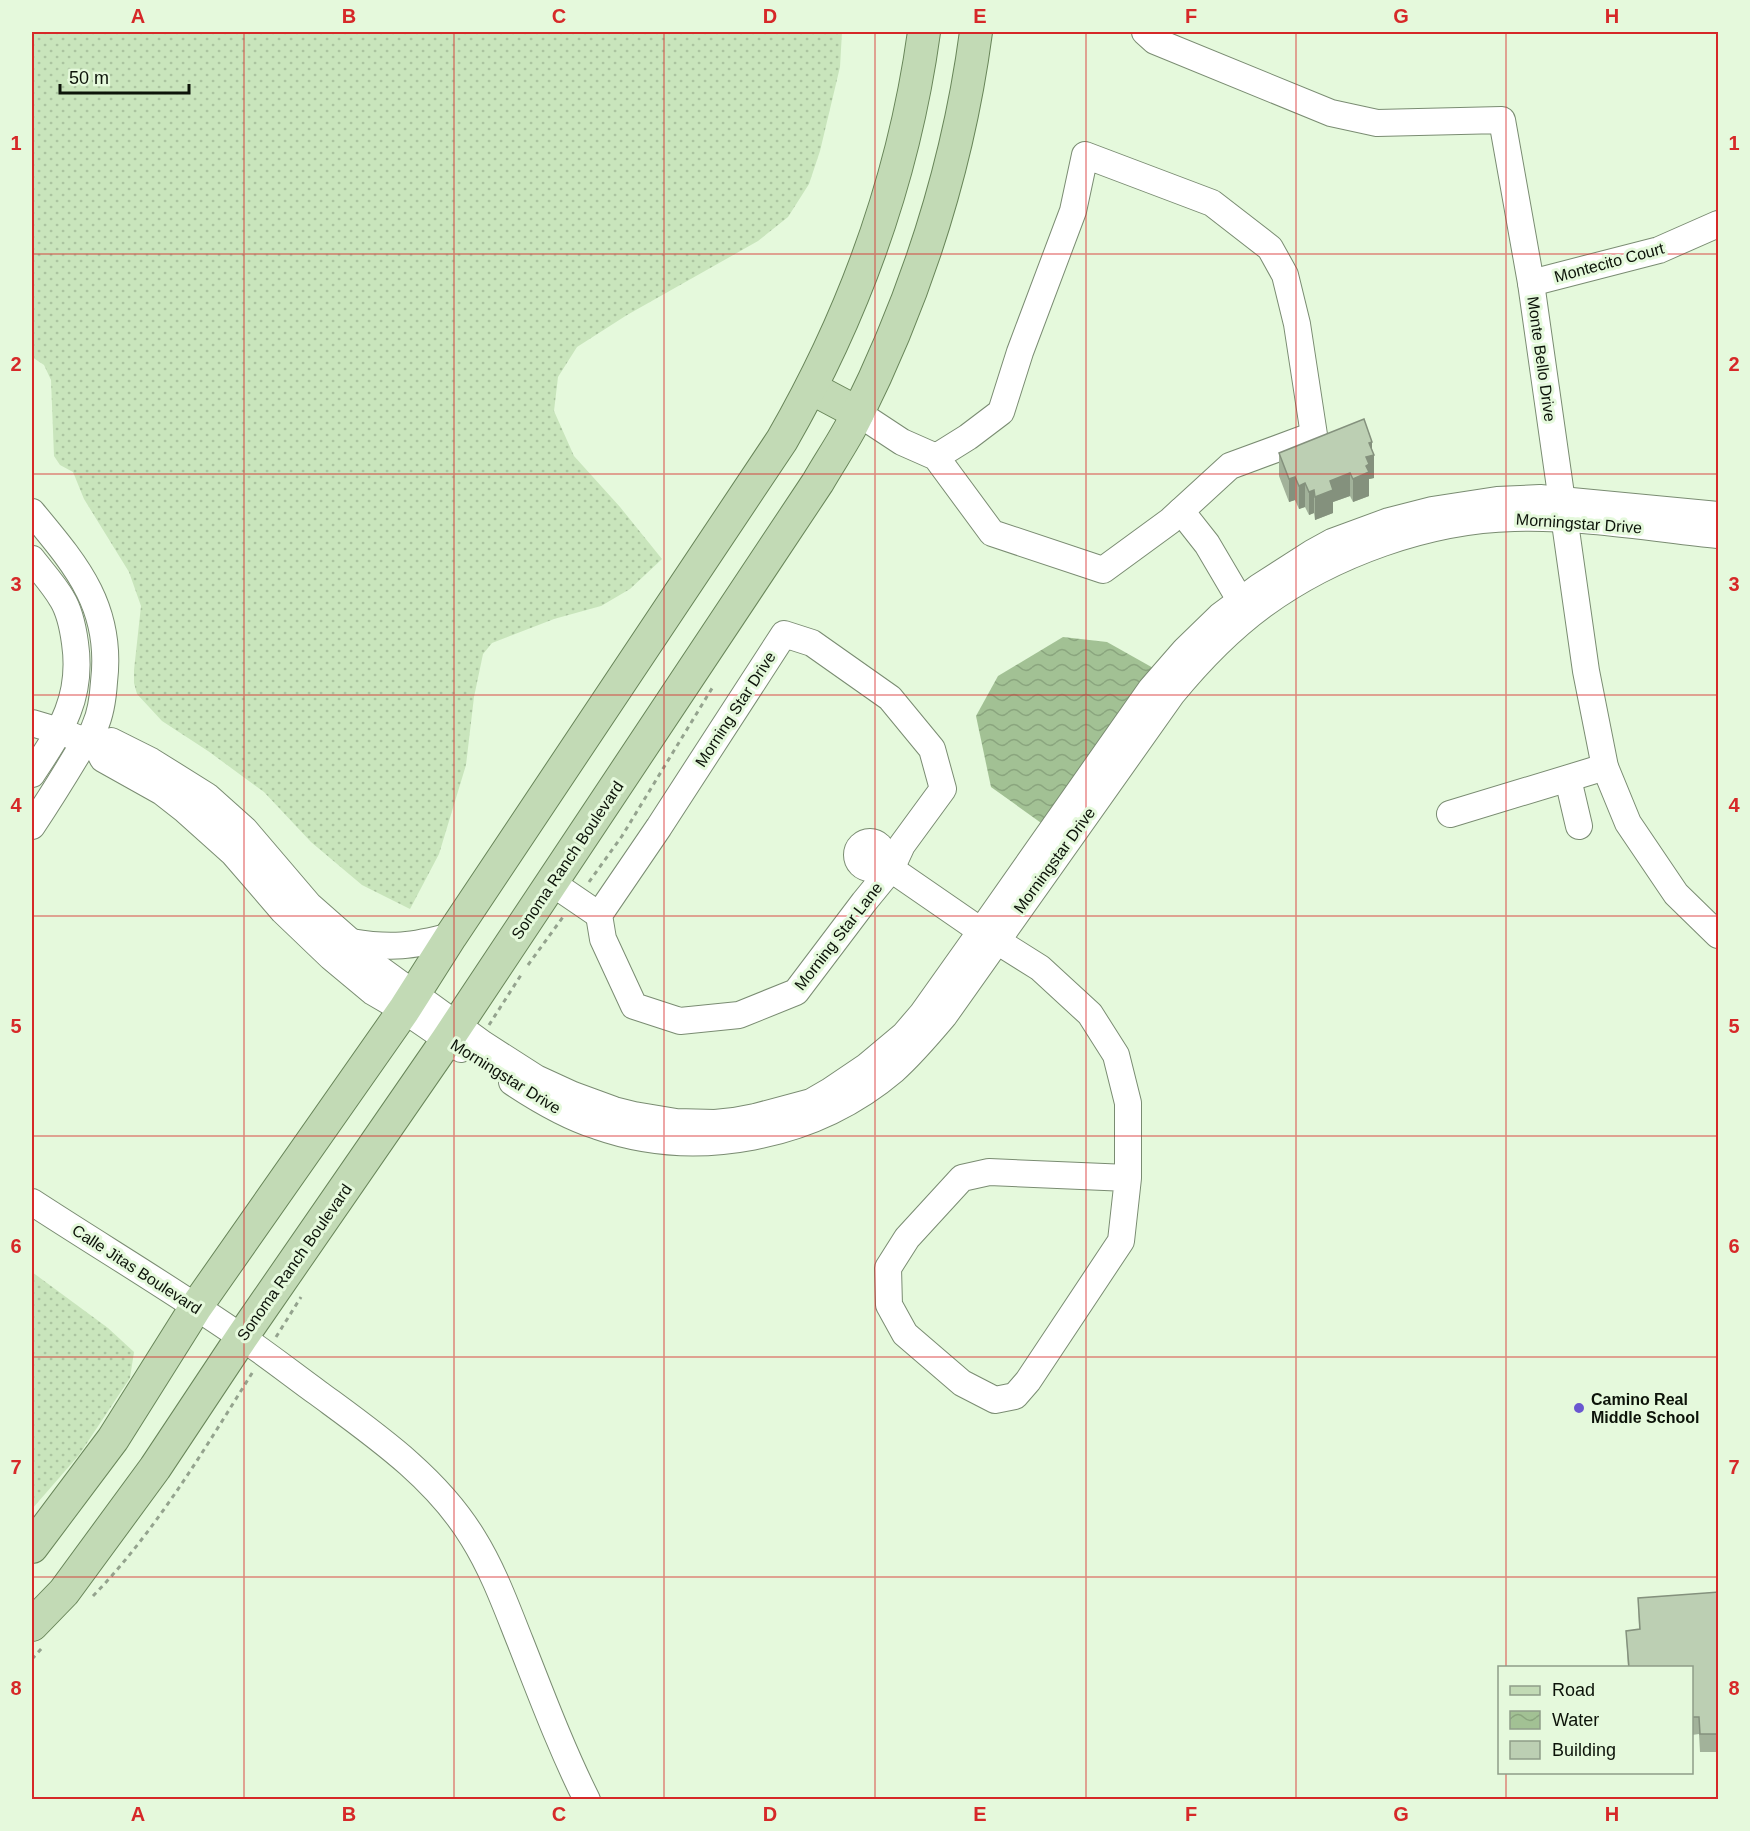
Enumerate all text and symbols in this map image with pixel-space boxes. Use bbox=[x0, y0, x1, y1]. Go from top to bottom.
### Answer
text: A bbox=[131, 5, 145, 27]
text: B bbox=[342, 5, 356, 27]
text: C bbox=[552, 5, 566, 27]
text: D bbox=[763, 5, 777, 27]
text: E bbox=[973, 5, 987, 27]
text: F bbox=[1185, 5, 1197, 27]
text: G bbox=[1393, 5, 1409, 27]
text: H bbox=[1605, 5, 1619, 27]
scale bar bbox=[60, 57, 189, 95]
text: 50 m bbox=[69, 68, 109, 88]
text: 1 bbox=[10, 132, 22, 154]
text: 1 bbox=[1728, 132, 1740, 154]
street label: Montecito Court bbox=[1552, 240, 1666, 285]
street label: Monte Bello Drive bbox=[1524, 295, 1559, 423]
text: 2 bbox=[10, 353, 22, 375]
text: 2 bbox=[1728, 353, 1740, 375]
street label: Morningstar Drive bbox=[1515, 511, 1643, 536]
text: 3 bbox=[10, 573, 22, 595]
text: 3 bbox=[1728, 573, 1740, 595]
street label: Morning Star Drive bbox=[692, 649, 779, 770]
street label: Sonoma Ranch Boulevard bbox=[508, 778, 627, 942]
text: 4 bbox=[10, 794, 22, 816]
text: 4 bbox=[1728, 794, 1740, 816]
street label: Morningstar Drive bbox=[1010, 804, 1098, 916]
street label: Morning Star Lane bbox=[791, 879, 886, 993]
text: 5 bbox=[10, 1015, 22, 1037]
text: 5 bbox=[1728, 1015, 1740, 1037]
street label: Morningstar Drive bbox=[448, 1036, 564, 1117]
street label: Sonoma Ranch Boulevard bbox=[234, 1181, 355, 1344]
street label: Calle Jitas Boulevard bbox=[69, 1221, 204, 1317]
text: 6 bbox=[10, 1235, 22, 1257]
text: 6 bbox=[1728, 1235, 1740, 1257]
place label: Camino Real Middle School bbox=[1591, 1391, 1699, 1426]
marker: Camino Real Middle School bbox=[1572, 1401, 1586, 1415]
text: 7 bbox=[10, 1456, 22, 1478]
text: 7 bbox=[1728, 1456, 1740, 1478]
legend bbox=[1498, 1666, 1693, 1774]
text: 8 bbox=[10, 1677, 22, 1699]
text: 8 bbox=[1728, 1677, 1740, 1699]
text: Road bbox=[1552, 1680, 1595, 1700]
text: Water bbox=[1552, 1710, 1599, 1730]
text: Building bbox=[1552, 1740, 1616, 1760]
text: A bbox=[131, 1803, 145, 1825]
text: B bbox=[342, 1803, 356, 1825]
text: C bbox=[552, 1803, 566, 1825]
text: D bbox=[763, 1803, 777, 1825]
text: E bbox=[973, 1803, 987, 1825]
text: F bbox=[1185, 1803, 1197, 1825]
text: G bbox=[1393, 1803, 1409, 1825]
text: H bbox=[1605, 1803, 1619, 1825]

